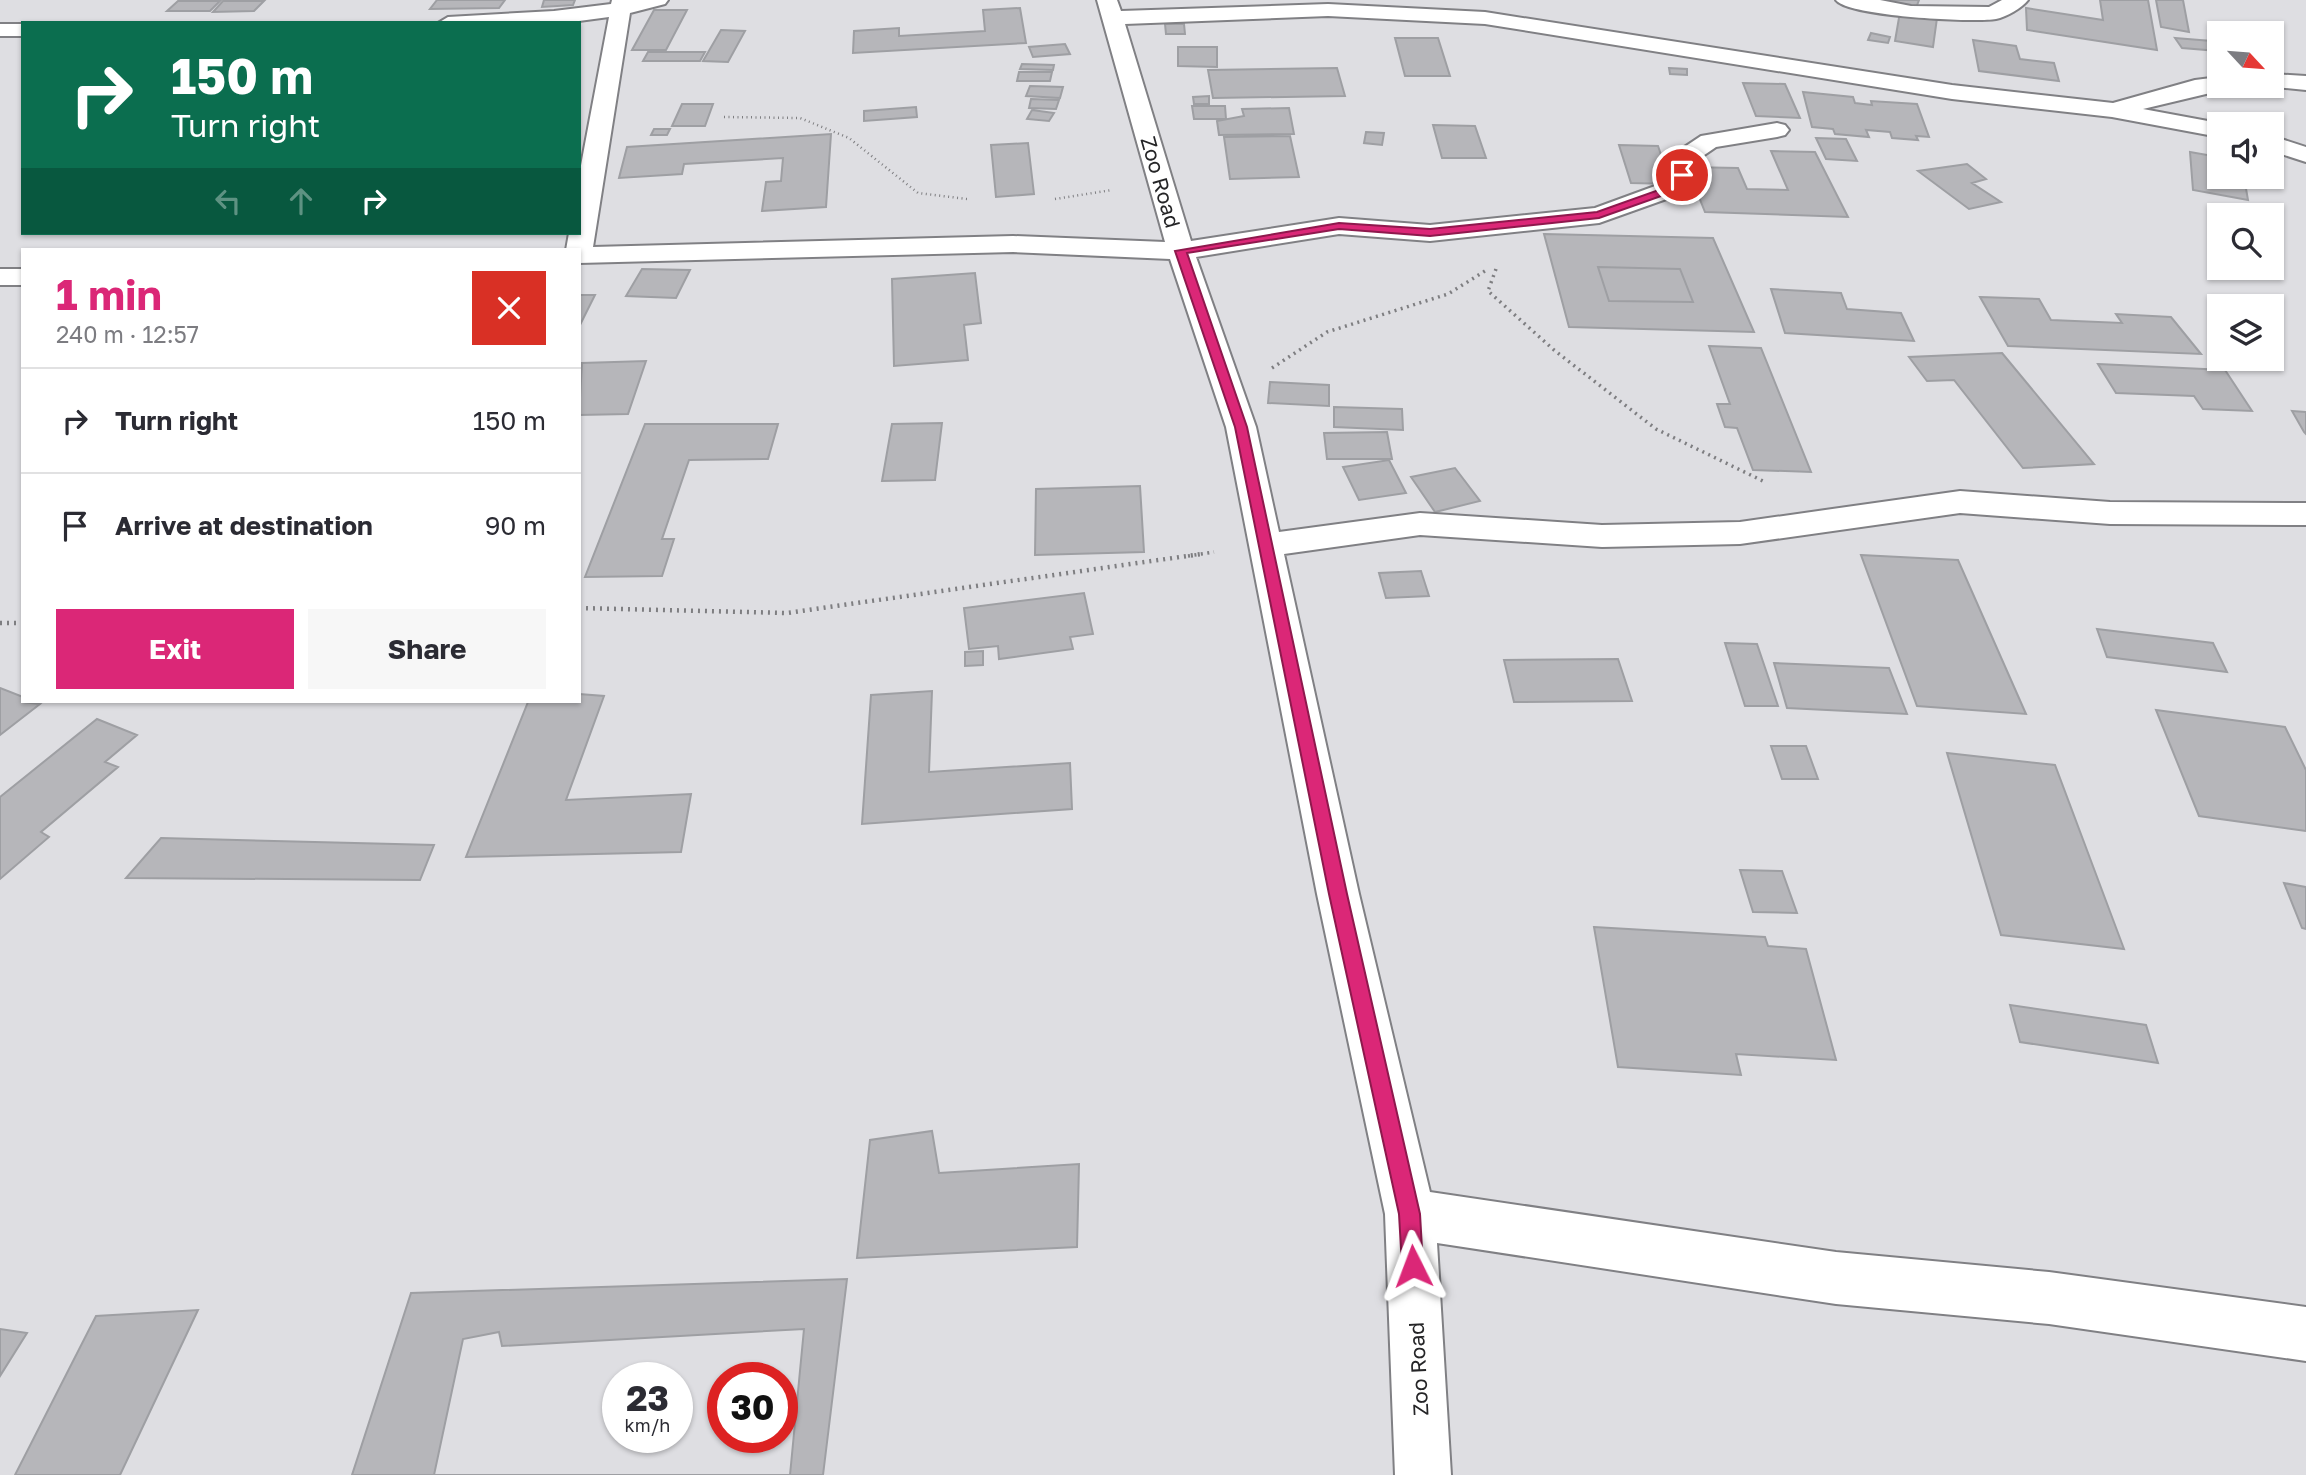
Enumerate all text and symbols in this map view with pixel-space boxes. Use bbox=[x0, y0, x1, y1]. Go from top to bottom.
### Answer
north arrow bbox=[2207, 21, 2284, 98]
map controls bbox=[2207, 21, 2284, 371]
text: 150 m bbox=[171, 46, 313, 105]
icon: right bbox=[56, 49, 147, 140]
text: Turn right bbox=[171, 106, 320, 144]
button: sound bbox=[2207, 112, 2284, 189]
street label: Zoo Road bbox=[1136, 133, 1186, 231]
pin bbox=[1652, 145, 1712, 205]
icon: arrive bbox=[1663, 156, 1701, 194]
icon: left bbox=[209, 182, 247, 220]
icon: ahead bbox=[282, 182, 320, 220]
icon: right bbox=[355, 182, 393, 220]
button: search bbox=[2207, 203, 2284, 280]
text: 1 min bbox=[56, 269, 162, 319]
button: close bbox=[472, 271, 546, 345]
button: layers bbox=[2207, 294, 2284, 371]
text: 240 m · 12:57 bbox=[56, 320, 199, 348]
icon: right bbox=[56, 402, 94, 440]
text: Turn right bbox=[115, 405, 238, 436]
text: 150 m bbox=[473, 405, 546, 436]
icon: arrive bbox=[56, 507, 94, 545]
text: Arrive at destination bbox=[115, 510, 373, 541]
text: 90 m bbox=[485, 510, 546, 541]
button: Exit bbox=[56, 609, 294, 689]
button: Share bbox=[308, 609, 546, 689]
position arrow bbox=[1376, 1229, 1450, 1303]
street label: Zoo Road bbox=[1403, 1321, 1433, 1417]
speed limit sign: 30 bbox=[707, 1362, 798, 1453]
text: 23 bbox=[626, 1377, 669, 1419]
text: km/h bbox=[625, 1414, 670, 1436]

